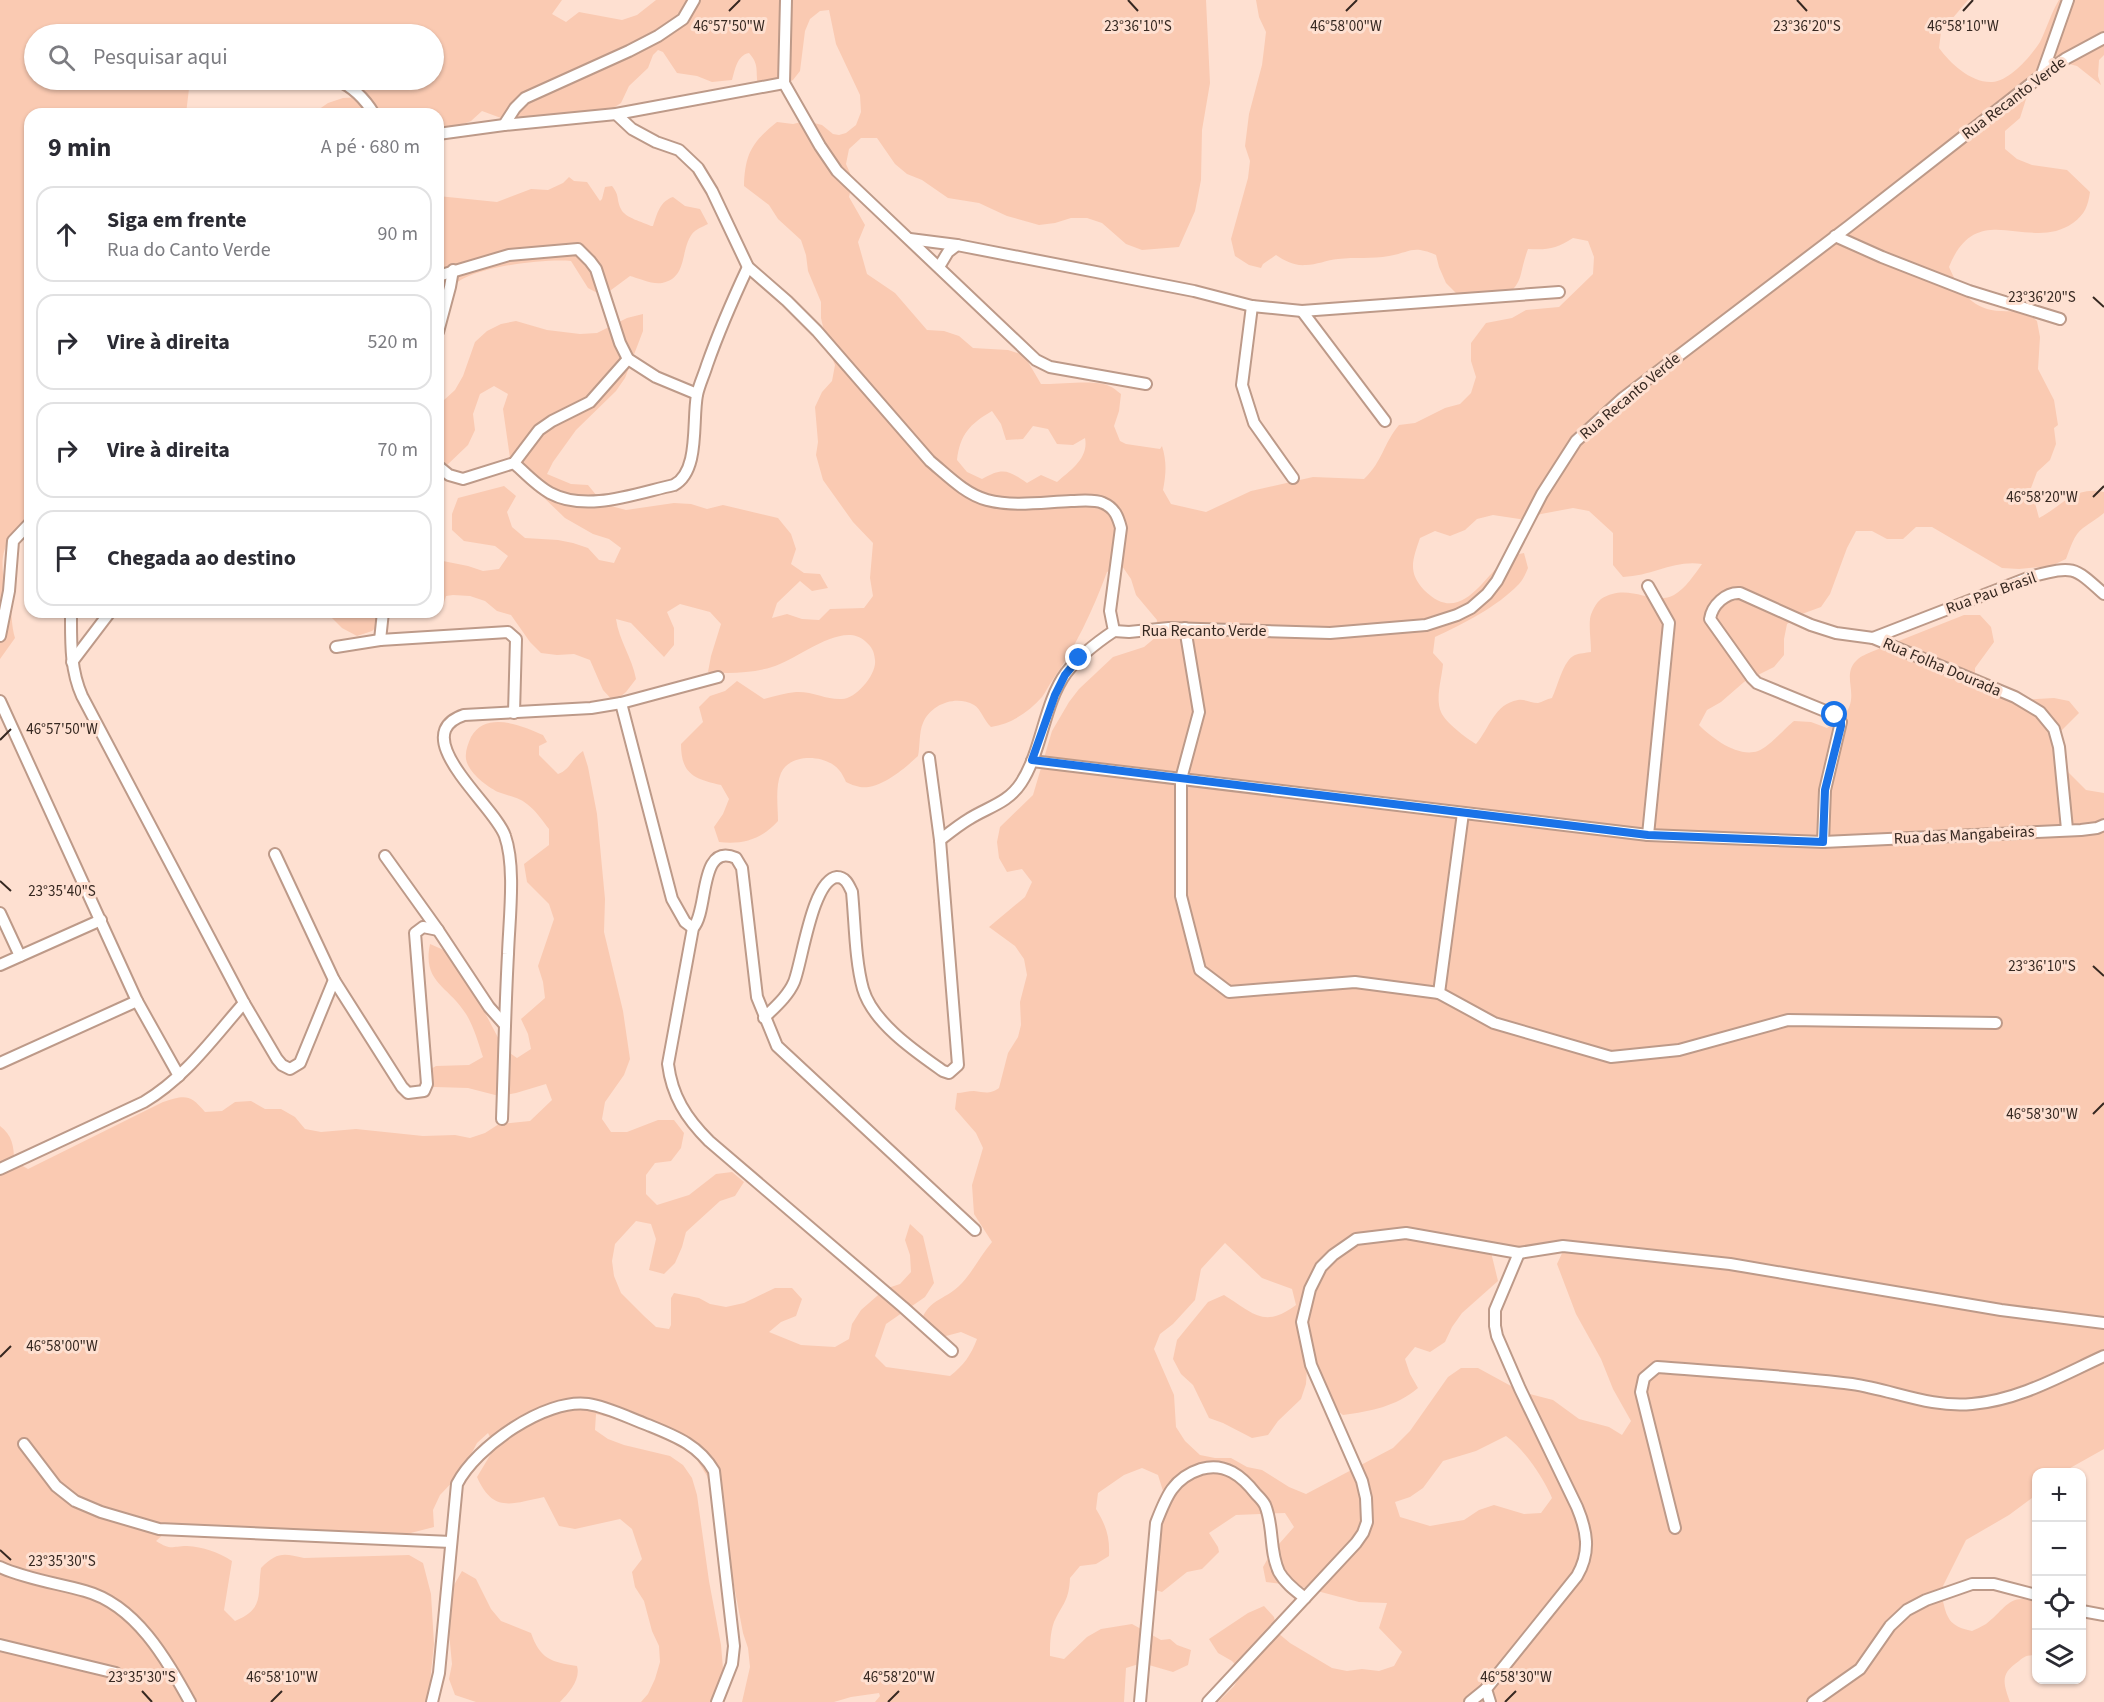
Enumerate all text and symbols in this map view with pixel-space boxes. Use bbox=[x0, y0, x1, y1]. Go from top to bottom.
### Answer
text: 46°57'50"W bbox=[693, 16, 765, 37]
text: 23°36'10"S bbox=[1104, 16, 1172, 37]
text: 46°58'00"W bbox=[1310, 16, 1382, 37]
text: 23°36'20"S bbox=[1773, 16, 1841, 37]
text: 46°58'10"W bbox=[1927, 16, 1999, 37]
search box bbox=[24, 24, 444, 90]
icon: search bbox=[45, 41, 78, 74]
text: Pesquisar aqui bbox=[93, 41, 228, 73]
street label: Rua Recanto Verde bbox=[1957, 52, 2071, 144]
text: 9 min bbox=[48, 129, 111, 166]
text: A pé · 680 m bbox=[321, 133, 420, 161]
text: Siga em frente bbox=[107, 204, 247, 236]
icon: ahead bbox=[50, 218, 83, 251]
text: 90 m bbox=[378, 220, 418, 248]
text: Rua do Canto Verde bbox=[107, 236, 271, 264]
text: 23°36'20"S bbox=[2008, 287, 2076, 308]
icon: right bbox=[50, 326, 83, 359]
text: Vire à direita bbox=[107, 326, 230, 358]
text: 520 m bbox=[368, 328, 418, 356]
street label: Rua Recanto Verde bbox=[1575, 347, 1685, 445]
icon: right bbox=[50, 434, 83, 467]
text: Vire à direita bbox=[107, 434, 230, 466]
text: 70 m bbox=[378, 436, 418, 464]
text: 46°58'20"W bbox=[2006, 487, 2078, 508]
icon: arrive bbox=[50, 542, 83, 575]
text: Chegada ao destino bbox=[107, 542, 296, 574]
street label: Rua Pau Brasil bbox=[1943, 566, 2039, 620]
street label: Rua Recanto Verde bbox=[1141, 620, 1267, 642]
street label: Rua Folha Dourada bbox=[1879, 632, 2005, 702]
route end bbox=[1065, 644, 1091, 670]
route start bbox=[1821, 701, 1847, 727]
text: 46°57'50"W bbox=[26, 719, 98, 740]
street label: Rua das Mangabeiras bbox=[1893, 820, 2035, 850]
text: 23°35'40"S bbox=[28, 881, 96, 902]
text: 23°36'10"S bbox=[2008, 956, 2076, 977]
text: 46°58'30"W bbox=[2006, 1104, 2078, 1125]
text: 46°58'00"W bbox=[26, 1336, 98, 1357]
map controls bbox=[2032, 1468, 2086, 1684]
button: + bbox=[2032, 1468, 2086, 1522]
button: − bbox=[2032, 1522, 2086, 1576]
text: 23°35'30"S bbox=[28, 1551, 96, 1572]
button: locate bbox=[2032, 1576, 2086, 1630]
button: layers bbox=[2032, 1630, 2086, 1684]
text: 23°35'30"S bbox=[108, 1667, 176, 1688]
text: 46°58'10"W bbox=[246, 1667, 318, 1688]
text: 46°58'20"W bbox=[863, 1667, 935, 1688]
text: 46°58'30"W bbox=[1480, 1667, 1552, 1688]

